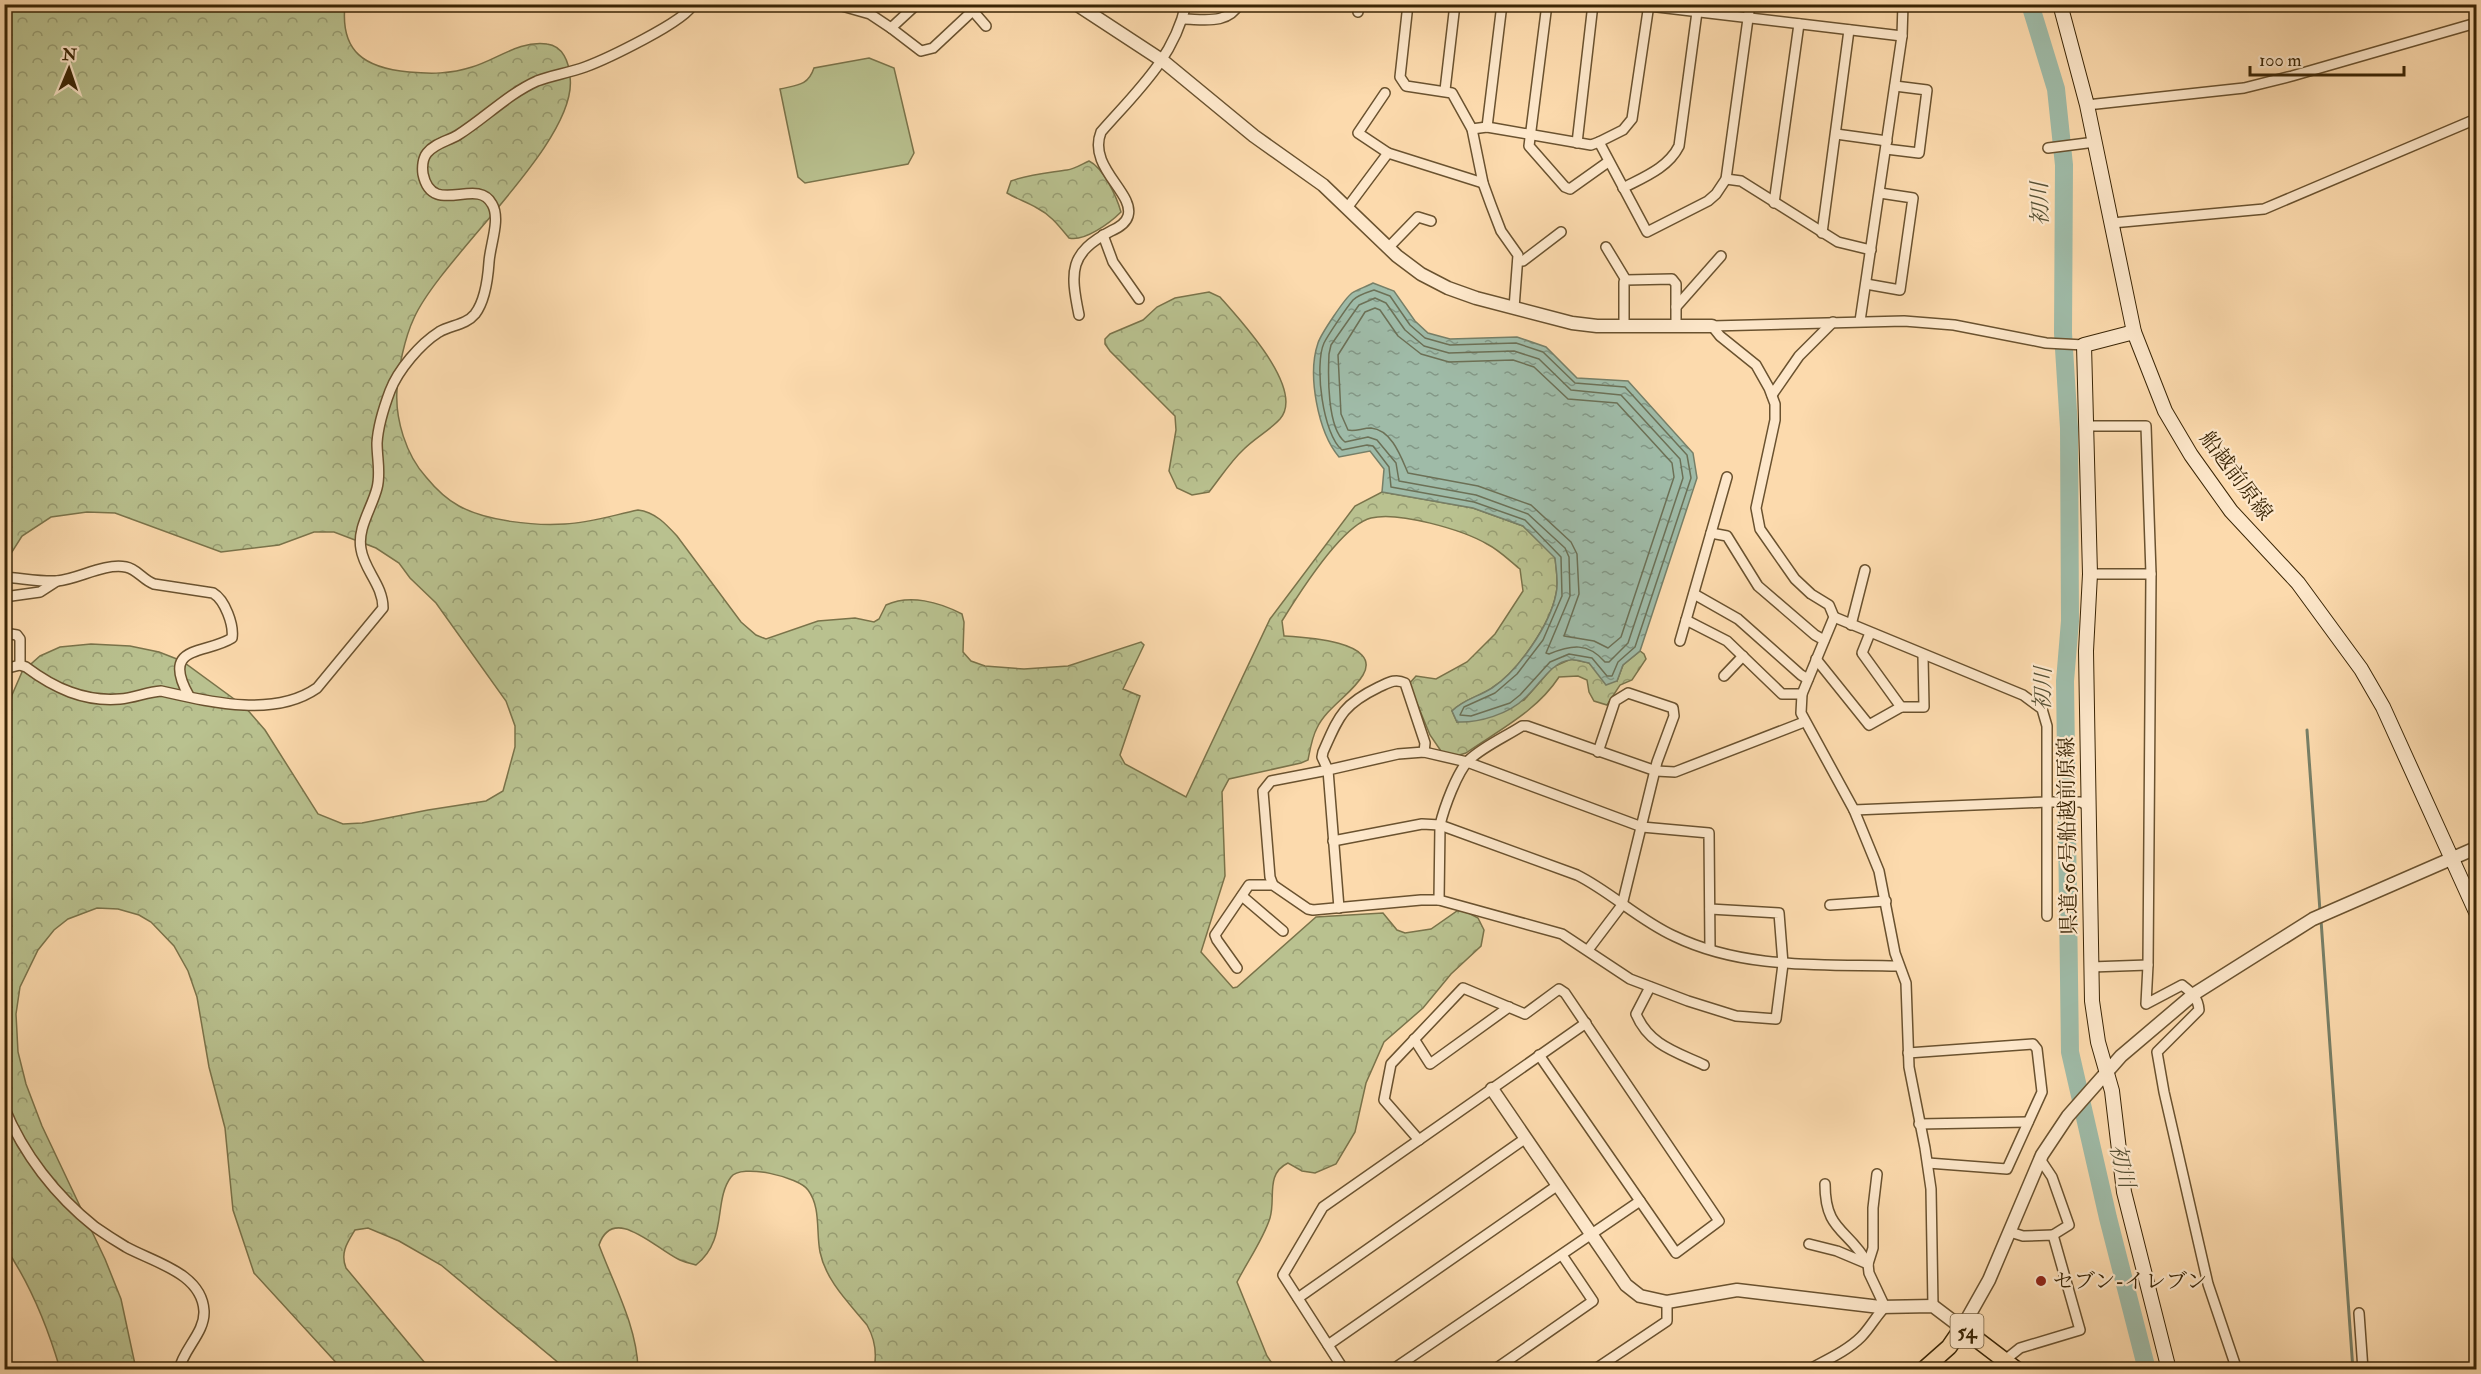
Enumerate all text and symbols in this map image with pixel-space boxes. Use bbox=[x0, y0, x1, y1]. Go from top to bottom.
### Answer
north arrow bbox=[39, 39, 99, 99]
scale bar bbox=[2250, 39, 2404, 77]
text: N bbox=[61, 45, 78, 65]
text: 100 m bbox=[2259, 49, 2302, 72]
water label: 初川 bbox=[2026, 180, 2054, 226]
street label: 船越前原線 bbox=[2194, 426, 2278, 526]
water label: 初川 bbox=[2029, 665, 2057, 711]
street label: 県道506号船越前原線 bbox=[2053, 737, 2083, 935]
water label: 初川 bbox=[2103, 1141, 2141, 1193]
place label: セブン-イレブン bbox=[2053, 1268, 2207, 1295]
marker: セブン-イレブン bbox=[2034, 1274, 2048, 1288]
road number: 54 bbox=[1950, 1314, 1984, 1348]

